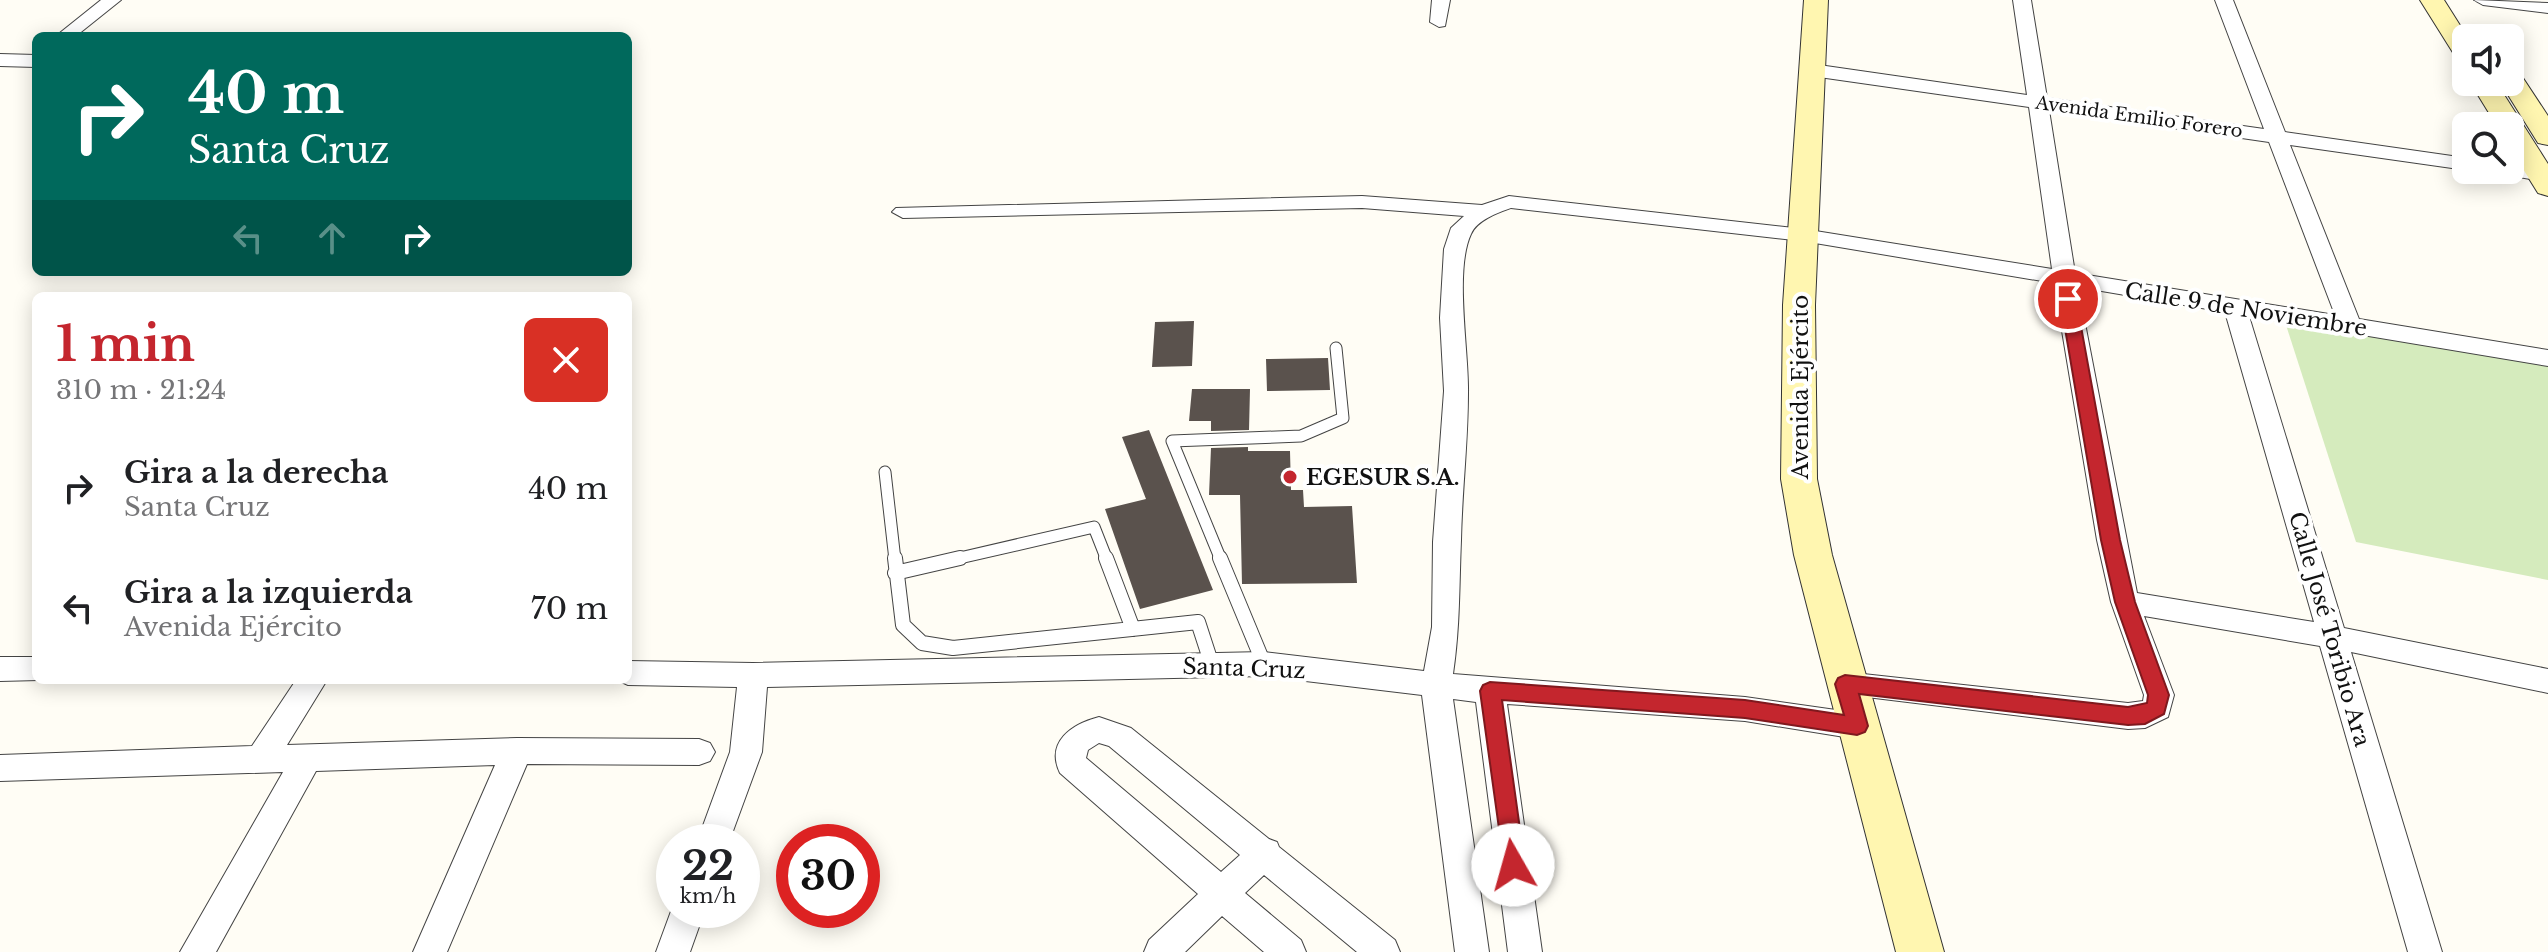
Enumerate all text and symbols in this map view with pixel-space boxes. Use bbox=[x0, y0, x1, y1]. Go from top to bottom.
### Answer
map controls bbox=[2452, 24, 2524, 184]
button: sound bbox=[2452, 24, 2524, 96]
text: 40 m bbox=[188, 59, 344, 128]
icon: right bbox=[56, 64, 160, 168]
street label: Avenida Emilio Forero bbox=[2033, 91, 2244, 142]
button: search bbox=[2452, 112, 2524, 184]
text: Santa Cruz bbox=[188, 128, 390, 173]
icon: left bbox=[226, 216, 270, 260]
icon: ahead bbox=[310, 216, 354, 260]
icon: right bbox=[394, 216, 438, 260]
pin bbox=[2034, 265, 2102, 333]
icon: arrive bbox=[2046, 277, 2090, 321]
street label: Calle 9 de Noviembre bbox=[2123, 277, 2369, 342]
street label: Avenida Ejército bbox=[1787, 295, 1814, 480]
text: 1 min bbox=[56, 314, 195, 374]
button: close bbox=[524, 318, 608, 402]
text: 310 m · 21:24 bbox=[56, 374, 226, 406]
text: Gira a la derecha bbox=[124, 454, 389, 491]
place label: EGESUR S.A. bbox=[1306, 464, 1460, 491]
icon: right bbox=[56, 466, 100, 510]
marker: EGESUR S.A. bbox=[1281, 468, 1299, 486]
text: 40 m bbox=[528, 470, 608, 507]
text: Santa Cruz bbox=[124, 491, 270, 523]
street label: Calle José Toribio Ara bbox=[2283, 509, 2376, 750]
text: Gira a la izquierda bbox=[124, 574, 413, 611]
icon: left bbox=[56, 586, 100, 630]
text: 70 m bbox=[531, 590, 608, 627]
text: Avenida Ejército bbox=[124, 611, 342, 643]
street label: Santa Cruz bbox=[1182, 653, 1306, 684]
position arrow bbox=[1471, 823, 1555, 907]
speed limit sign: 30 bbox=[776, 824, 880, 928]
text: 22 bbox=[682, 841, 734, 891]
text: km/h bbox=[680, 884, 736, 908]

